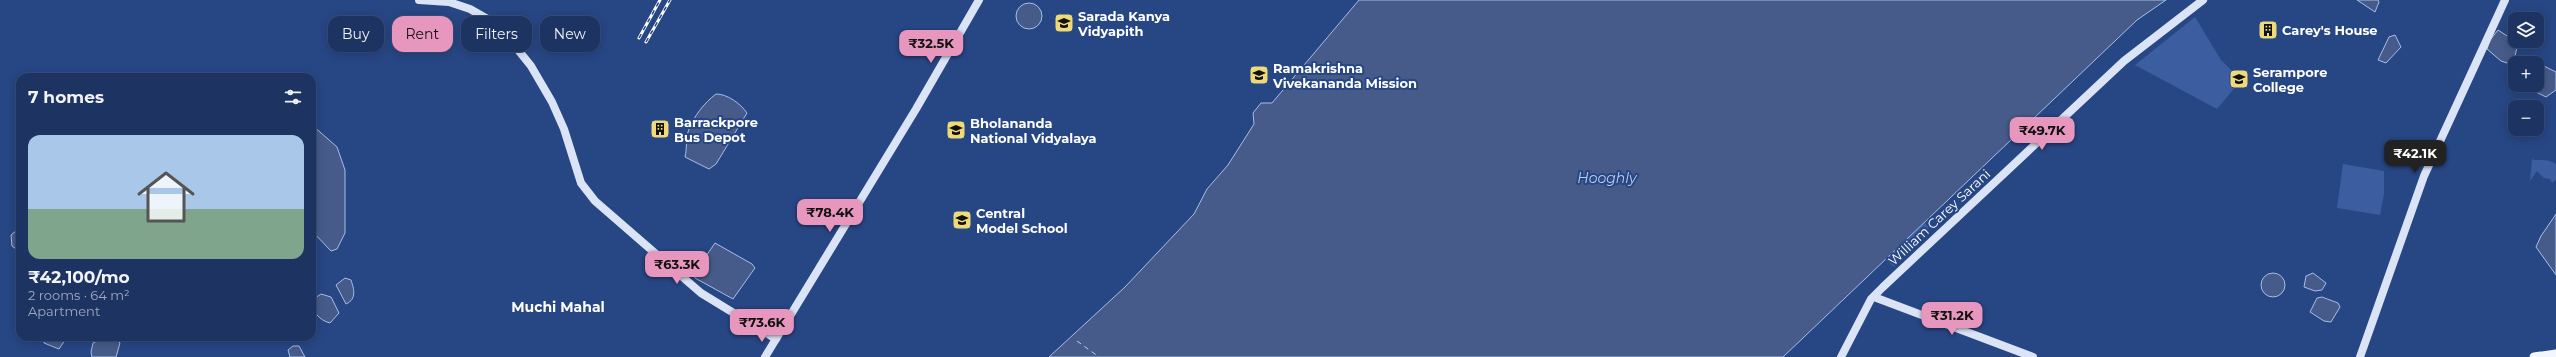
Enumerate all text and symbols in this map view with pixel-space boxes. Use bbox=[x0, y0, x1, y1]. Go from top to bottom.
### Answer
place label: Sarada Kanya Vidyapith bbox=[1077, 8, 1170, 39]
school or university icon: Sarada Kanya Vidyapith bbox=[1053, 12, 1075, 34]
map controls bbox=[2508, 12, 2544, 136]
button: layers bbox=[2508, 12, 2544, 48]
chip: Buy bbox=[328, 16, 384, 52]
chip: Rent bbox=[392, 16, 453, 52]
chip: Filters bbox=[461, 16, 532, 52]
chip: New bbox=[540, 16, 600, 52]
building icon: Carey's House bbox=[2257, 19, 2279, 41]
place label: Carey's House bbox=[2282, 22, 2377, 38]
pin: ₹32.5K bbox=[898, 30, 964, 64]
text: ₹32.5K bbox=[908, 35, 954, 51]
button: + bbox=[2508, 56, 2544, 92]
place label: Ramakrishna Vivekananda Mission bbox=[1272, 60, 1417, 91]
school or university icon: Ramakrishna Vivekananda Mission bbox=[1248, 64, 1270, 86]
place label: Serampore College bbox=[2253, 64, 2327, 95]
school or university icon: Serampore College bbox=[2228, 68, 2250, 90]
icon: filters bbox=[282, 86, 304, 108]
text: 7 homes bbox=[28, 87, 104, 107]
button: − bbox=[2508, 100, 2544, 136]
place label: Barrackpore Bus Depot bbox=[674, 114, 758, 145]
place label: Bholananda National Vidyalaya bbox=[970, 115, 1097, 146]
pin: ₹49.7K bbox=[2009, 117, 2075, 151]
building icon: Barrackpore Bus Depot bbox=[649, 118, 671, 140]
school or university icon: Bholananda National Vidyalaya bbox=[945, 119, 967, 141]
text: ₹49.7K bbox=[2019, 122, 2065, 138]
pin: ₹42.1K bbox=[2382, 140, 2448, 174]
text: ₹42.1K bbox=[2393, 145, 2437, 161]
icon: home bbox=[130, 161, 202, 233]
street label: William Carey Sarani bbox=[1885, 166, 1993, 268]
water label: Hooghly bbox=[1577, 169, 1638, 187]
pin: ₹78.4K bbox=[797, 199, 863, 233]
text: ₹78.4K bbox=[806, 204, 854, 220]
place label: Central Model School bbox=[976, 205, 1068, 236]
school or university icon: Central Model School bbox=[951, 209, 973, 231]
pin: ₹63.3K bbox=[644, 251, 710, 285]
text: ₹63.3K bbox=[654, 256, 700, 272]
text: ₹42,100/mo bbox=[28, 267, 130, 287]
text: 2 rooms · 64 m² bbox=[28, 287, 130, 303]
district label: Muchi Mahal bbox=[511, 298, 605, 316]
pin: ₹31.2K bbox=[1919, 302, 1985, 336]
text: Apartment bbox=[28, 303, 100, 319]
text: ₹31.2K bbox=[1930, 307, 1974, 323]
pin: ₹73.6K bbox=[729, 309, 795, 343]
text: ₹73.6K bbox=[739, 314, 785, 330]

